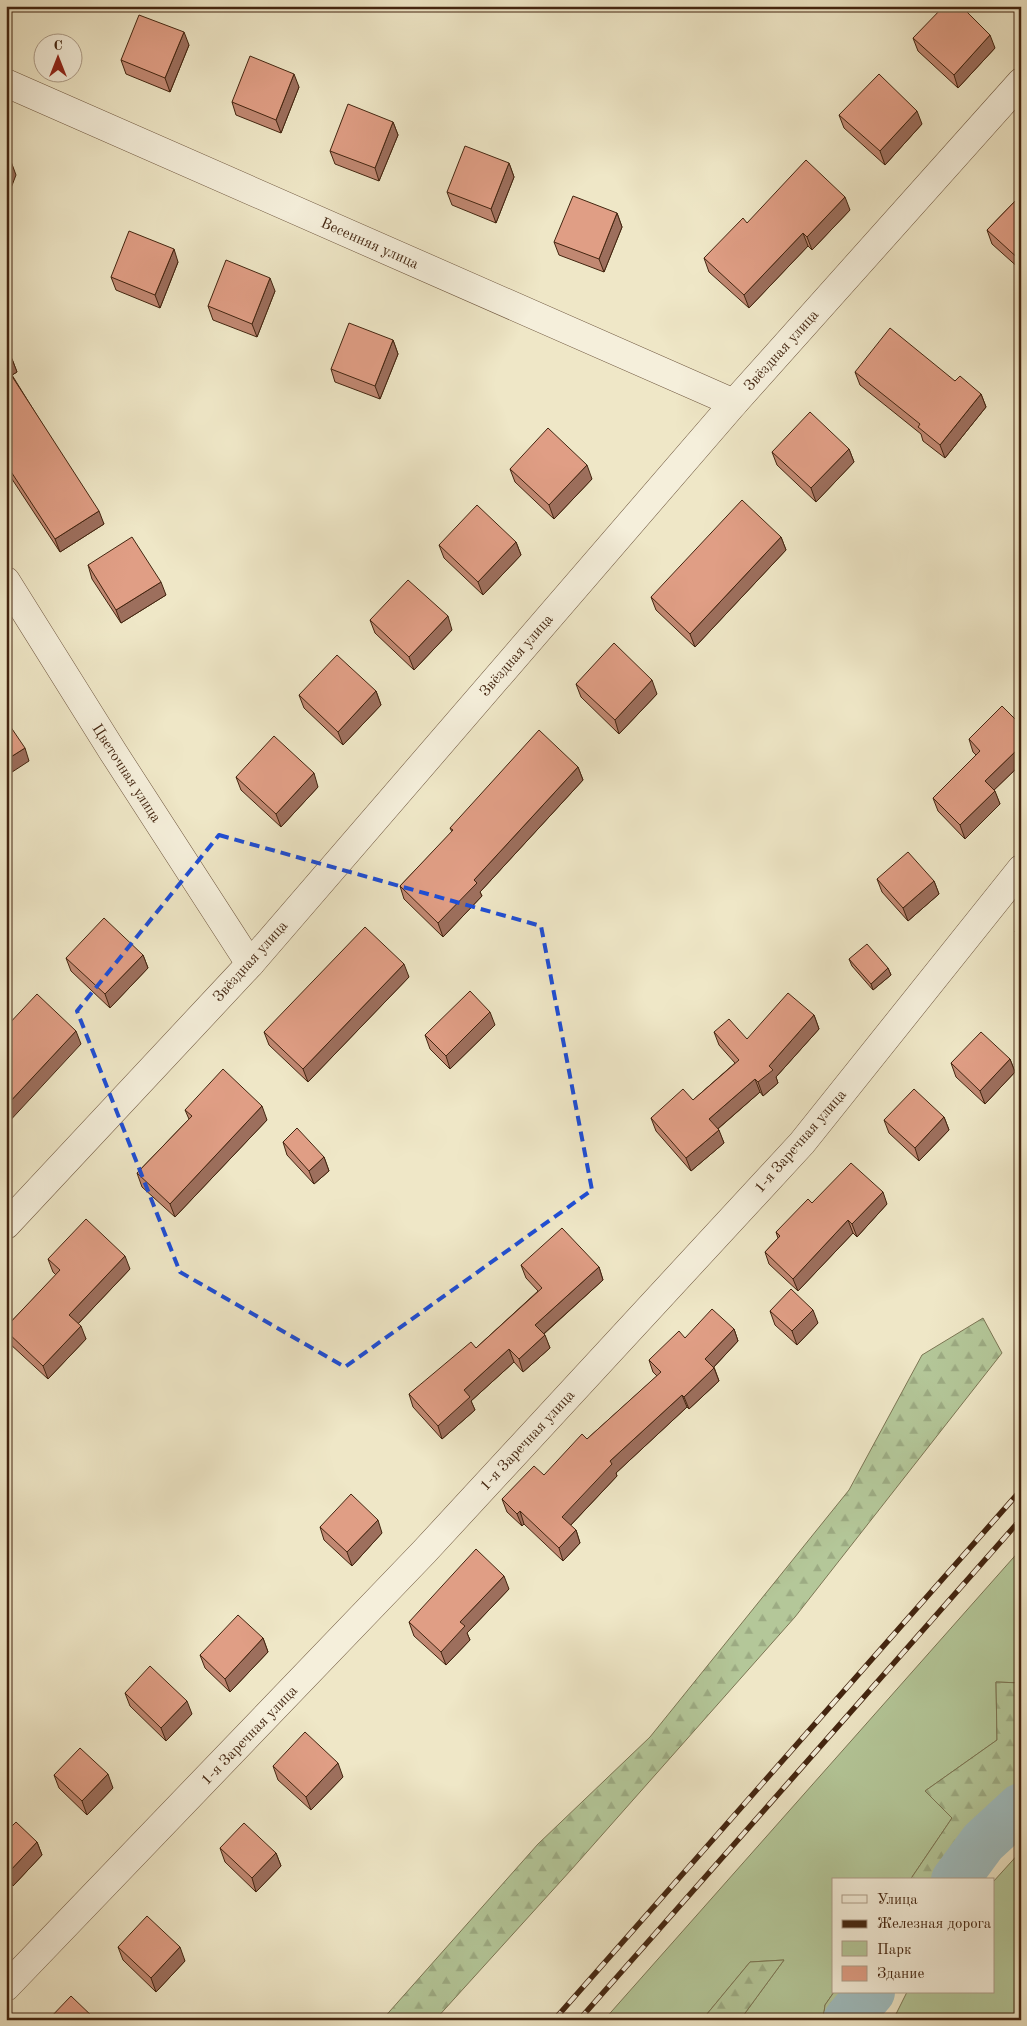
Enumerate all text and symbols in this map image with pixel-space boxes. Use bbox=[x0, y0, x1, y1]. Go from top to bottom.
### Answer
north arrow bbox=[32, 32, 82, 82]
text: С bbox=[53, 39, 63, 53]
street label: Весенняя улица bbox=[318, 216, 421, 273]
street label: Звёздная улица bbox=[742, 307, 823, 394]
street label: Звёздная улица bbox=[478, 612, 557, 700]
street label: Цветочная улица bbox=[88, 722, 163, 826]
street label: Звёздная улица bbox=[211, 918, 292, 1005]
street label: 1-я Заречная улица bbox=[752, 1087, 850, 1196]
street label: 1-я Заречная улица bbox=[478, 1388, 579, 1494]
street label: 1-я Заречная улица bbox=[199, 1683, 301, 1788]
legend bbox=[832, 1878, 994, 1994]
text: Улица bbox=[877, 1893, 918, 1908]
text: Железная дорога bbox=[877, 1917, 992, 1932]
text: Парк bbox=[877, 1943, 912, 1958]
text: Здание bbox=[877, 1967, 924, 1982]

